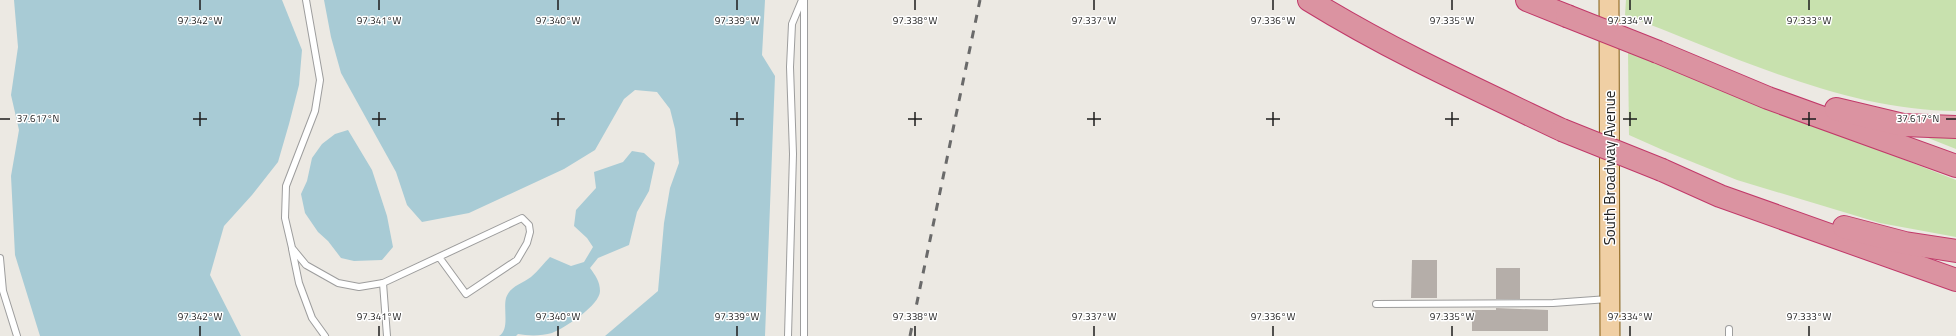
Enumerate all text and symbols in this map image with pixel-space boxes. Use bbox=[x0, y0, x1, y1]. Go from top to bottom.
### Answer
text: 97.342°W bbox=[178, 13, 222, 28]
text: 97.341°W bbox=[357, 13, 401, 28]
text: 97.340°W bbox=[536, 13, 580, 28]
text: 97.339°W bbox=[715, 13, 759, 28]
text: 97.338°W bbox=[893, 13, 937, 28]
text: 97.337°W bbox=[1072, 13, 1116, 28]
text: 97.336°W bbox=[1251, 13, 1295, 28]
text: 97.335°W bbox=[1430, 13, 1474, 28]
text: 97.334°W bbox=[1608, 13, 1652, 28]
text: 97.333°W bbox=[1787, 13, 1831, 28]
street label: South Broadway Avenue bbox=[1598, 91, 1621, 245]
text: 37.617°N bbox=[17, 111, 59, 126]
text: 37.617°N bbox=[1897, 111, 1939, 126]
text: 97.342°W bbox=[178, 309, 222, 324]
text: 97.341°W bbox=[357, 309, 401, 324]
text: 97.340°W bbox=[536, 309, 580, 324]
text: 97.339°W bbox=[715, 309, 759, 324]
text: 97.338°W bbox=[893, 309, 937, 324]
text: 97.337°W bbox=[1072, 309, 1116, 324]
text: 97.336°W bbox=[1251, 309, 1295, 324]
text: 97.335°W bbox=[1430, 309, 1474, 324]
text: 97.334°W bbox=[1608, 309, 1652, 324]
text: 97.333°W bbox=[1787, 309, 1831, 324]

